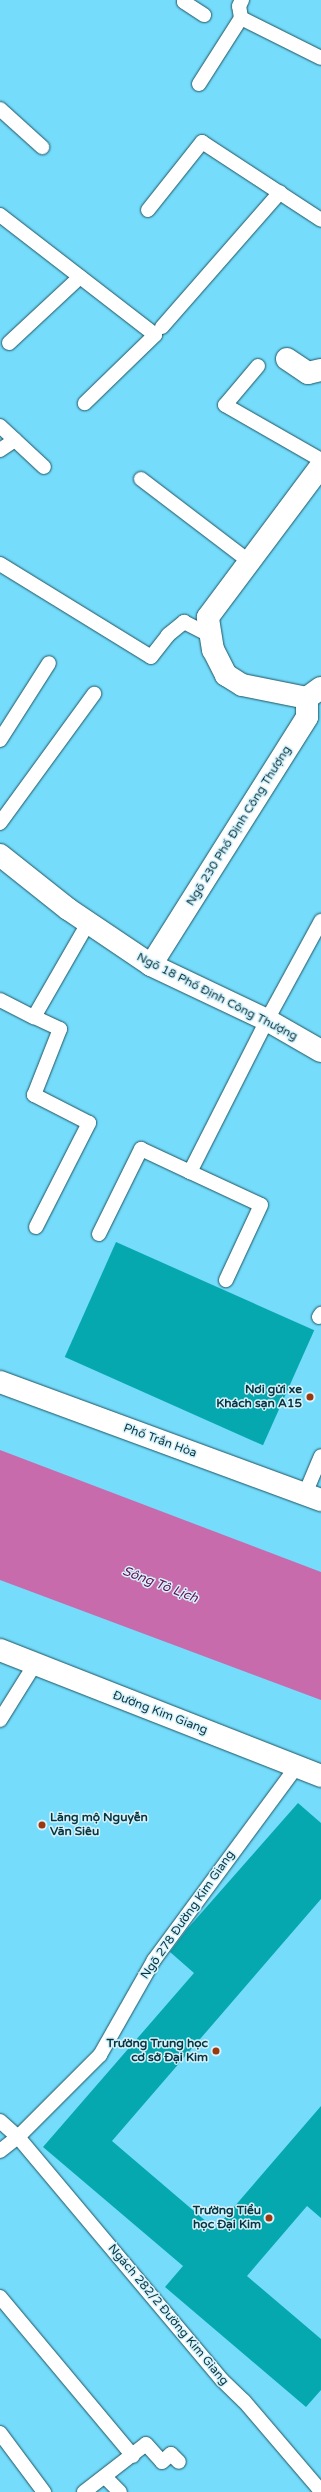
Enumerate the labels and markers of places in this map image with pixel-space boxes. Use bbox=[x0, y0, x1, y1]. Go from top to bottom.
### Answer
place label: Nơi gửi xe Khách sạn A15 bbox=[216, 1383, 302, 1411]
marker: Nơi gửi xe Khách sạn A15 bbox=[305, 1392, 315, 1402]
place label: Lăng mộ Nguyễn Văn Siêu bbox=[50, 1811, 148, 1839]
marker: Lăng mộ Nguyễn Văn Siêu bbox=[37, 1820, 47, 1830]
place label: Trường Trung học cơ sở Đại Kim bbox=[107, 2037, 208, 2065]
marker: Trường Trung học cơ sở Đại Kim bbox=[211, 2046, 221, 2056]
place label: Trường Tiểu học Đại Kim bbox=[193, 2204, 261, 2232]
marker: Trường Tiểu học Đại Kim bbox=[264, 2213, 274, 2223]

